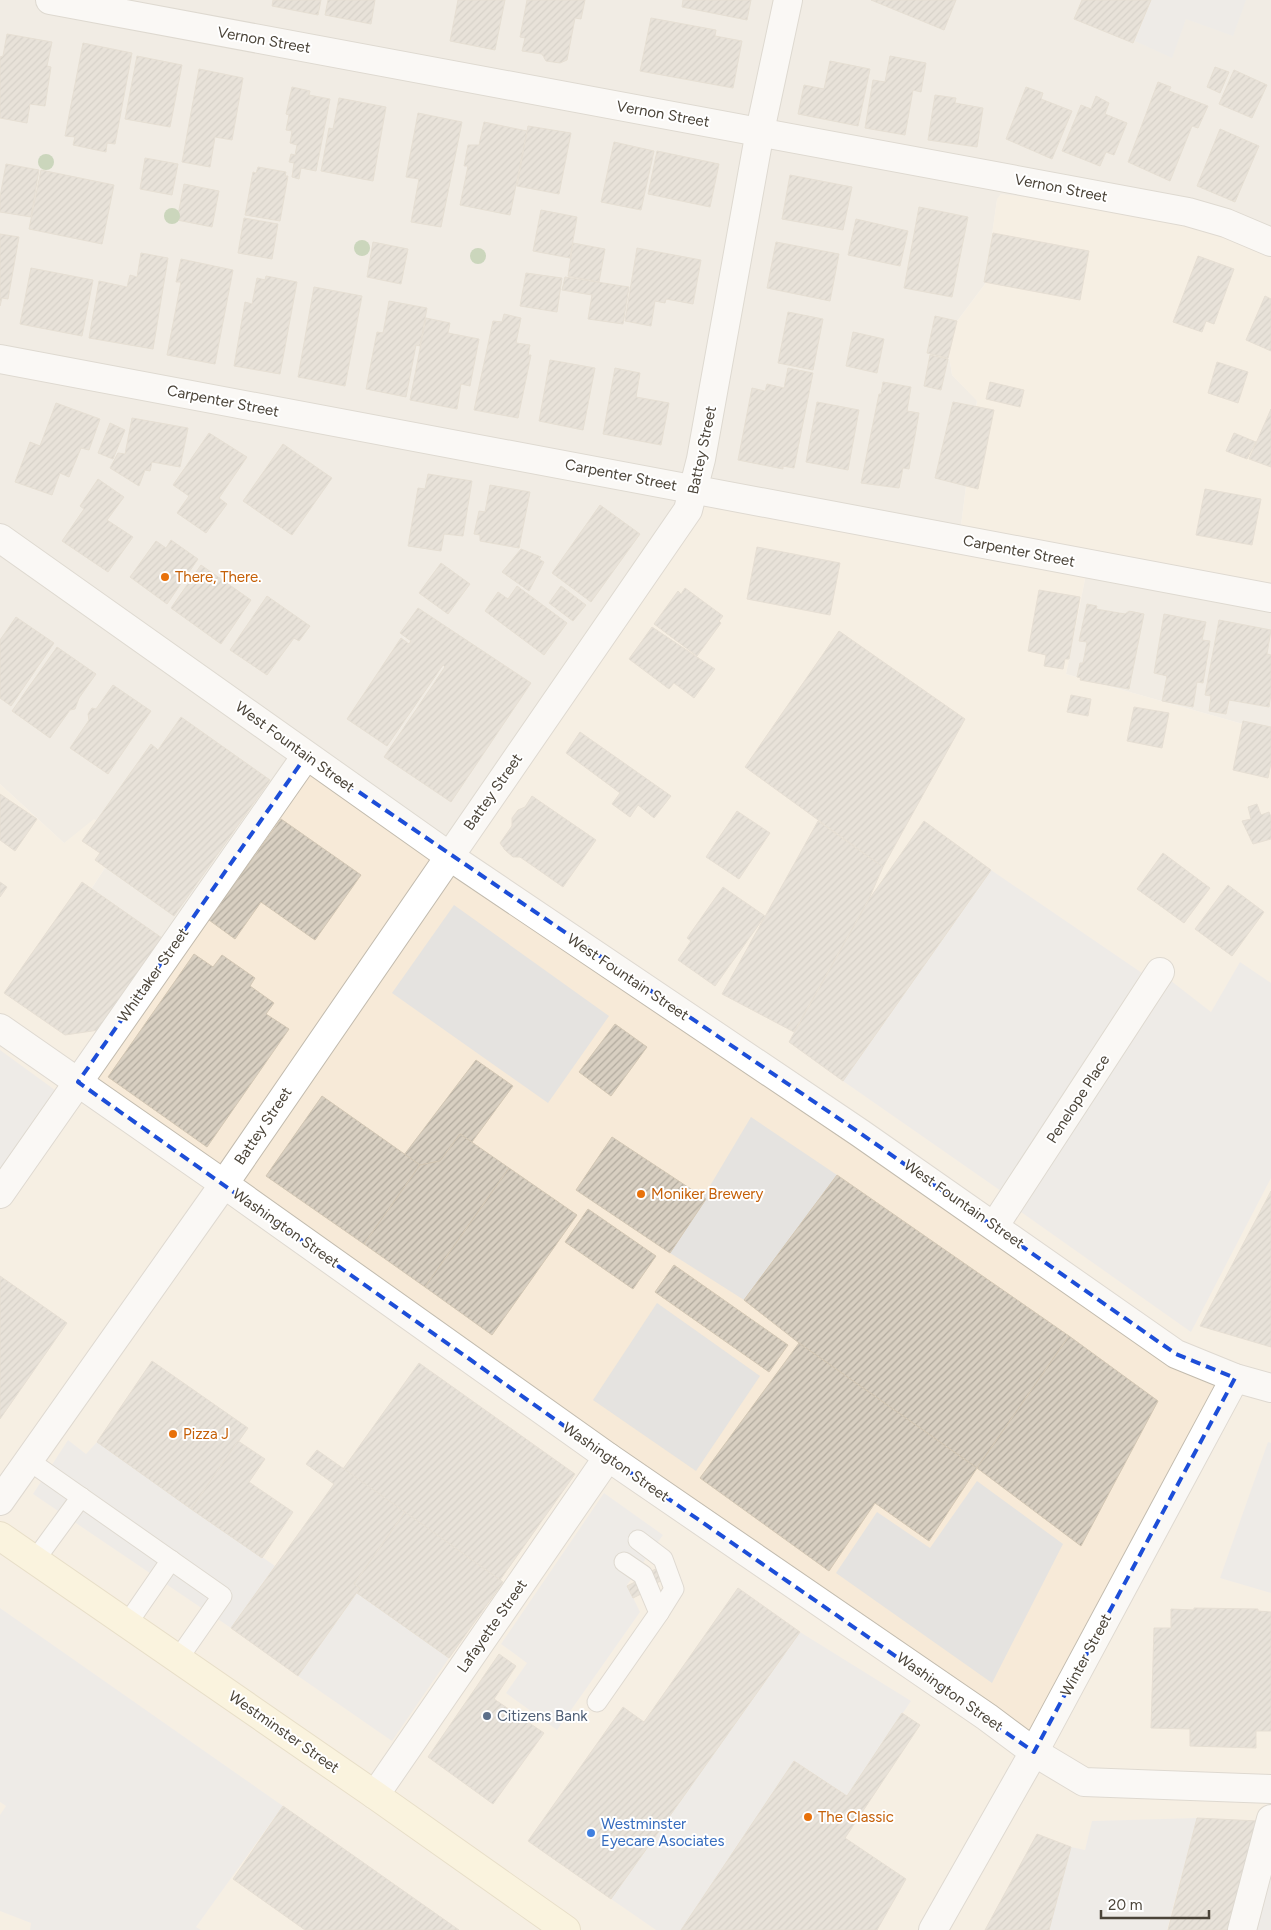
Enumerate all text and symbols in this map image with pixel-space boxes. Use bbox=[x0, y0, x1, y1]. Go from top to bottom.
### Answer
street label: Vernon Street bbox=[216, 23, 312, 57]
street label: Vernon Street bbox=[615, 97, 711, 131]
street label: Vernon Street bbox=[1013, 170, 1109, 206]
street label: Carpenter Street bbox=[166, 381, 281, 421]
street label: Battey Street bbox=[684, 404, 720, 496]
street label: Carpenter Street bbox=[564, 455, 679, 495]
street label: Carpenter Street bbox=[962, 531, 1077, 571]
place label: There, There. bbox=[175, 568, 261, 586]
marker: There, There. bbox=[159, 571, 171, 583]
street label: West Fountain Street bbox=[232, 698, 358, 796]
street label: Battey Street bbox=[460, 750, 526, 834]
street label: Whittaker Street bbox=[114, 924, 192, 1026]
street label: West Fountain Street bbox=[564, 930, 692, 1025]
street label: Penelope Place bbox=[1043, 1051, 1113, 1147]
street label: Battey Street bbox=[230, 1084, 296, 1168]
street label: West Fountain Street bbox=[900, 1156, 1028, 1252]
street label: Washington Street bbox=[229, 1185, 343, 1272]
place label: Moniker Brewery bbox=[651, 1185, 763, 1203]
marker: Moniker Brewery bbox=[635, 1188, 647, 1200]
street label: Washington Street bbox=[559, 1419, 673, 1506]
place label: Pizza J bbox=[183, 1425, 229, 1443]
marker: Pizza J bbox=[167, 1428, 179, 1440]
street label: Lafayette Street bbox=[453, 1576, 531, 1676]
street label: Winter Street bbox=[1057, 1610, 1115, 1699]
street label: Washington Street bbox=[893, 1649, 1007, 1736]
street label: Westminster Street bbox=[225, 1687, 343, 1777]
place label: Citizens Bank bbox=[497, 1707, 588, 1725]
marker: Citizens Bank bbox=[481, 1710, 493, 1722]
place label: The Classic bbox=[818, 1808, 894, 1826]
marker: The Classic bbox=[802, 1811, 814, 1823]
place label: Westminster Eyecare Asociates bbox=[601, 1815, 724, 1850]
marker: Westminster Eyecare Asociates bbox=[585, 1827, 597, 1839]
scale bar bbox=[1101, 1888, 1208, 1920]
text: 20 m bbox=[1108, 1896, 1142, 1914]

